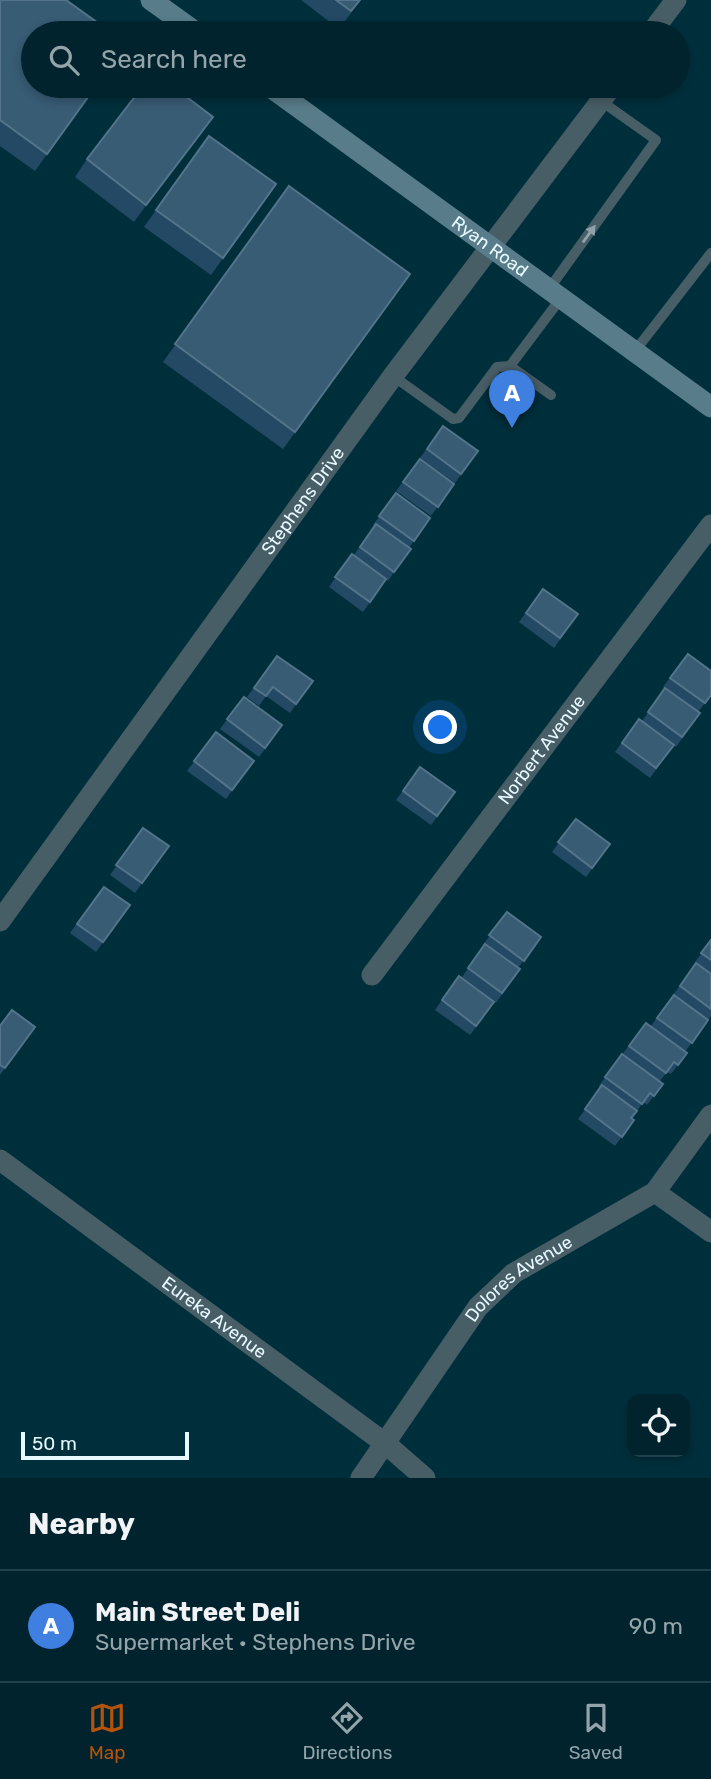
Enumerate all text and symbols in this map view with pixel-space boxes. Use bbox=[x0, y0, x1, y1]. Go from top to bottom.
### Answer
search box bbox=[21, 21, 690, 98]
icon: search bbox=[45, 41, 83, 79]
text: Search here bbox=[101, 44, 247, 75]
street label: Ryan Road bbox=[447, 211, 533, 282]
one-way arrow bbox=[581, 225, 595, 243]
pin: A bbox=[489, 370, 535, 428]
street label: Stephens Drive bbox=[257, 442, 349, 559]
street label: Norbert Avenue bbox=[493, 691, 590, 809]
your location bbox=[423, 710, 457, 744]
street label: Dolores Avenue bbox=[460, 1231, 576, 1326]
street label: Eureka Avenue bbox=[158, 1272, 271, 1363]
map controls bbox=[627, 1394, 690, 1457]
button: locate bbox=[627, 1394, 690, 1457]
scale bar bbox=[21, 1429, 189, 1461]
text: 50 m bbox=[32, 1432, 77, 1455]
text: Nearby bbox=[28, 1506, 135, 1542]
text: Main Street Deli bbox=[95, 1597, 300, 1628]
text: A bbox=[43, 1612, 59, 1640]
text: 90 m bbox=[629, 1612, 683, 1640]
text: Supermarket · Stephens Drive bbox=[95, 1628, 416, 1656]
tab: Map bbox=[88, 1699, 126, 1764]
tab: Directions bbox=[302, 1699, 392, 1764]
tab: Saved bbox=[569, 1699, 623, 1764]

